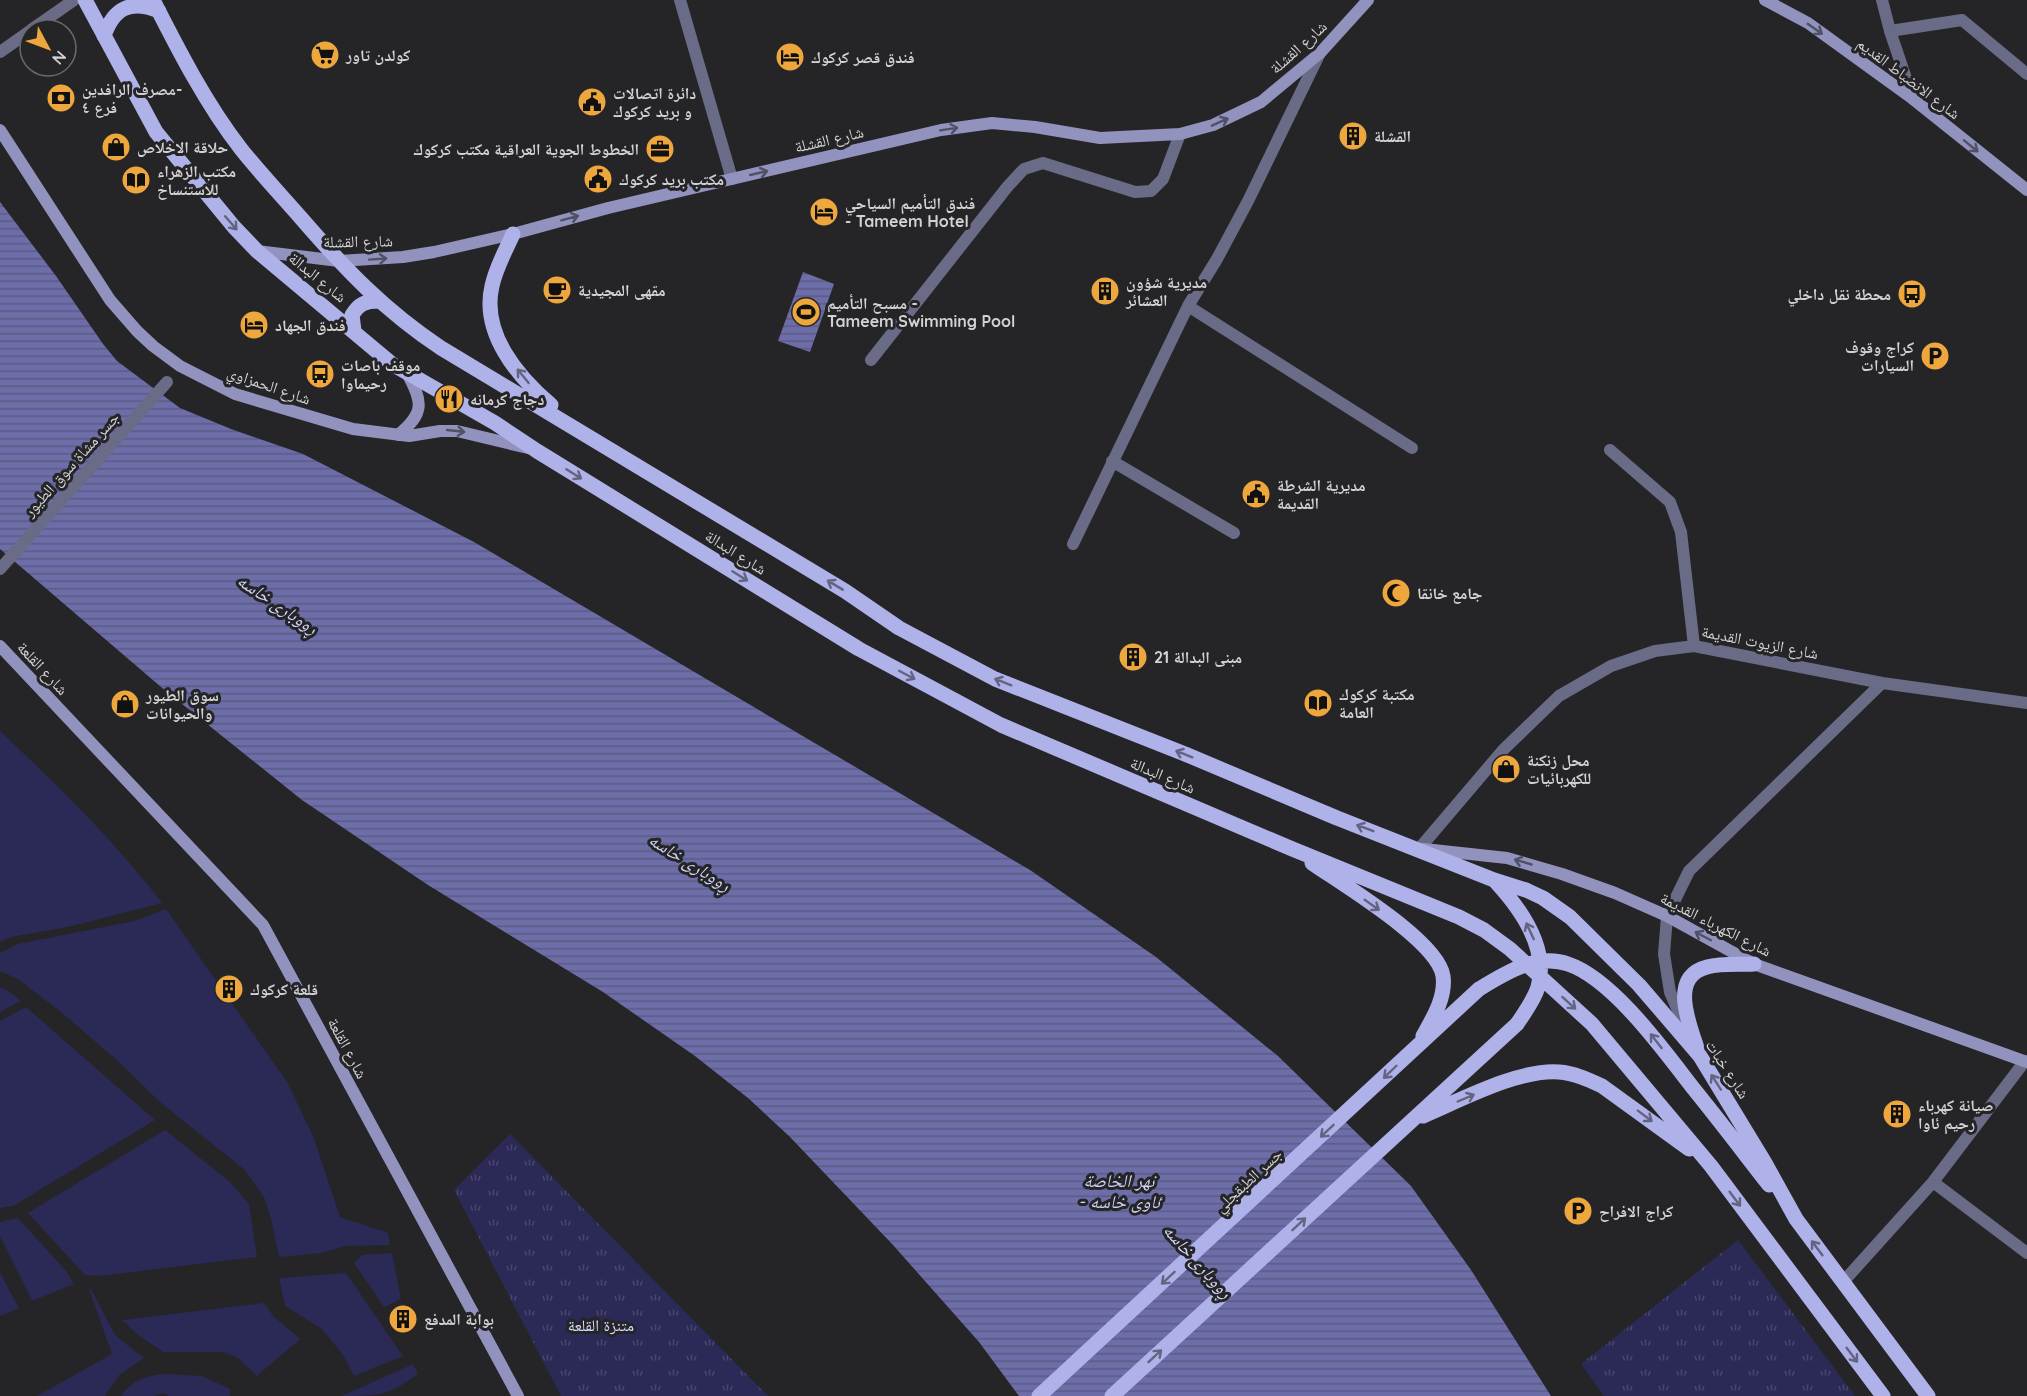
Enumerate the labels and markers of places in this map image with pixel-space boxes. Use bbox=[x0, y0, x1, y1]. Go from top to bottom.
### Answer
supermarket icon: کولدن تاور bbox=[309, 39, 341, 71]
hotel icon: فندق قصر كركوك bbox=[774, 41, 806, 73]
place label: کولدن تاور bbox=[345, 45, 410, 65]
place label: فندق قصر كركوك bbox=[811, 47, 915, 67]
place label: مصرف الرافدين- فرع ٤ bbox=[82, 79, 182, 118]
bank icon: مصرف الرافدين- فرع ٤ bbox=[45, 82, 77, 114]
place label: دائرة اتصالات و بريد كركوك bbox=[613, 83, 696, 121]
public building icon: دائرة اتصالات و بريد كركوك bbox=[576, 86, 608, 118]
building icon: القشلة bbox=[1337, 120, 1369, 152]
place label: القشلة bbox=[1374, 126, 1411, 146]
shop icon: حلاقة الاخلاص bbox=[100, 131, 132, 163]
office icon: الخطوط الجوية العراقية مكتب كركوك bbox=[644, 133, 676, 165]
place label: حلاقة الاخلاص bbox=[137, 137, 228, 157]
place label: الخطوط الجوية العراقية مكتب كركوك bbox=[413, 139, 639, 159]
place label: مكتب الزهراء للاستنساخ bbox=[157, 161, 236, 200]
public building icon: مكتب بريد كركوك bbox=[582, 163, 614, 195]
library icon: مكتب الزهراء للاستنساخ bbox=[120, 164, 152, 196]
place label: مكتب بريد كركوك bbox=[619, 169, 724, 189]
place label: فندق التأميم السياحي - Tameem Hotel bbox=[845, 193, 975, 231]
hotel icon: فندق التأميم السياحي - Tameem Hotel bbox=[808, 196, 840, 228]
place label: مديرية شؤون العشائر bbox=[1125, 272, 1207, 310]
cafe icon: مقهى المجيدية bbox=[541, 274, 573, 306]
building icon: مديرية شؤون العشائر bbox=[1089, 275, 1121, 307]
bus stop icon: محطة نقل داخلي bbox=[1896, 278, 1928, 310]
place label: مقهى المجيدية bbox=[578, 280, 666, 300]
place label: محطة نقل داخلي bbox=[1787, 284, 1891, 307]
place label: مسبح التأميم - Tameem Swimming Pool bbox=[827, 293, 1015, 331]
sports icon: مسبح التأميم - Tameem Swimming Pool bbox=[790, 296, 822, 328]
hotel icon: فندق الجهاد bbox=[238, 309, 270, 341]
place label: فندق الجهاد bbox=[275, 315, 346, 335]
place label: كراج وقوف السيارات bbox=[1845, 337, 1914, 375]
parking icon: كراج وقوف السيارات bbox=[1919, 340, 1951, 372]
place label: موقف باصات رحيماوا bbox=[341, 355, 420, 393]
bus stop icon: موقف باصات رحيماوا bbox=[304, 358, 336, 390]
restaurant icon: دجاج کرمانە bbox=[433, 383, 465, 415]
place label: دجاج کرمانە bbox=[470, 389, 544, 410]
place label: مديرية الشرطة القديمة bbox=[1277, 475, 1366, 513]
public building icon: مديرية الشرطة القديمة bbox=[1240, 478, 1272, 510]
mosque icon: جامع خانقا bbox=[1380, 577, 1412, 609]
place label: جامع خانقا bbox=[1417, 583, 1482, 604]
building icon: مبنى البدالة 21 bbox=[1117, 641, 1149, 673]
place label: مبنى البدالة 21 bbox=[1154, 647, 1242, 667]
place label: مكتبة كركوك العامة bbox=[1339, 684, 1415, 722]
place label: سوق الطيور والحيوانات bbox=[145, 685, 219, 723]
library icon: مكتبة كركوك العامة bbox=[1302, 687, 1334, 719]
shop icon: سوق الطيور والحيوانات bbox=[109, 688, 141, 720]
place label: محل زنكنة للكهربائيات bbox=[1527, 750, 1591, 788]
shop icon: محل زنكنة للكهربائيات bbox=[1490, 753, 1522, 785]
building icon: قلعة كركوك bbox=[213, 973, 245, 1005]
place label: قلعة كركوك bbox=[250, 979, 318, 999]
place label: صيانة كهرباء رحيم ئاوا bbox=[1918, 1095, 1993, 1135]
building icon: صيانة كهرباء رحيم ئاوا bbox=[1881, 1098, 1913, 1130]
parking icon: كراج الافراح bbox=[1562, 1195, 1594, 1227]
place label: كراج الافراح bbox=[1599, 1201, 1673, 1222]
building icon: بوابة المدفع bbox=[387, 1303, 419, 1335]
place label: بوابة المدفع bbox=[424, 1309, 494, 1330]

